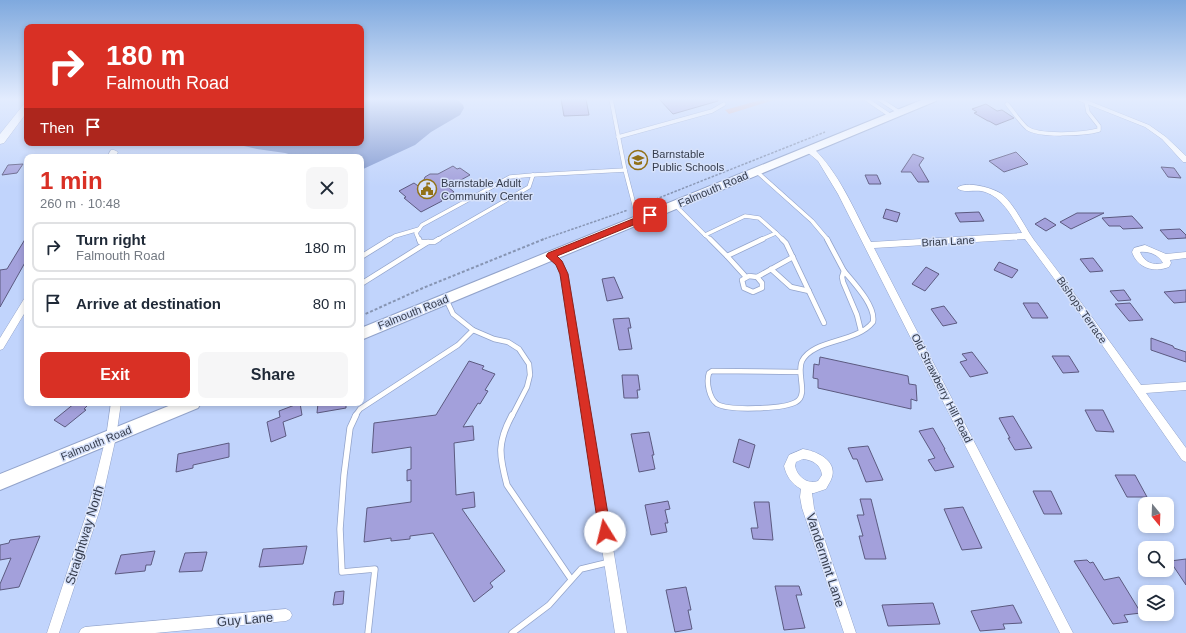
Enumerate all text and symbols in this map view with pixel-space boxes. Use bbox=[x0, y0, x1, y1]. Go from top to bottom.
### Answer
icon: right bbox=[40, 40, 92, 92]
text: 180 m bbox=[106, 40, 185, 71]
text: Falmouth Road bbox=[106, 73, 229, 93]
icon: arrive bbox=[82, 116, 104, 138]
text: Then bbox=[40, 119, 74, 136]
place label: Barnstable Public Schools bbox=[652, 148, 725, 173]
school or university icon: Barnstable Public Schools bbox=[627, 149, 649, 171]
text: 1 min bbox=[40, 167, 103, 194]
button: close bbox=[306, 167, 348, 209]
street label: Falmouth Road bbox=[676, 169, 750, 209]
place label: Barnstable Adult Community Center bbox=[441, 177, 533, 202]
public building icon: Barnstable Adult Community Center bbox=[416, 178, 438, 200]
text: 260 m · 10:48 bbox=[40, 196, 120, 211]
pin bbox=[633, 198, 667, 232]
icon: arrive bbox=[639, 204, 661, 226]
text: Turn right bbox=[76, 231, 146, 248]
street label: Brian Lane bbox=[921, 234, 975, 248]
icon: right bbox=[42, 236, 64, 258]
text: 180 m bbox=[304, 239, 346, 256]
text: Falmouth Road bbox=[76, 248, 165, 263]
street label: Bishops Terrace bbox=[1055, 274, 1109, 346]
icon: arrive bbox=[42, 292, 64, 314]
street label: Falmouth Road bbox=[376, 292, 450, 332]
text: Arrive at destination bbox=[76, 295, 221, 312]
text: 80 m bbox=[313, 295, 346, 312]
street label: Old Strawberry Hill Road bbox=[909, 331, 975, 445]
button: Exit bbox=[40, 352, 190, 398]
button: Share bbox=[198, 352, 348, 398]
street label: Falmouth Road bbox=[59, 423, 133, 463]
street label: Straightway North bbox=[62, 484, 107, 587]
north arrow bbox=[1138, 497, 1174, 533]
map controls bbox=[1138, 497, 1174, 621]
position arrow bbox=[584, 511, 626, 553]
street label: Vandermint Lane bbox=[803, 511, 848, 609]
button: search bbox=[1138, 541, 1174, 577]
button: layers bbox=[1138, 585, 1174, 621]
street label: Guy Lane bbox=[216, 610, 274, 629]

